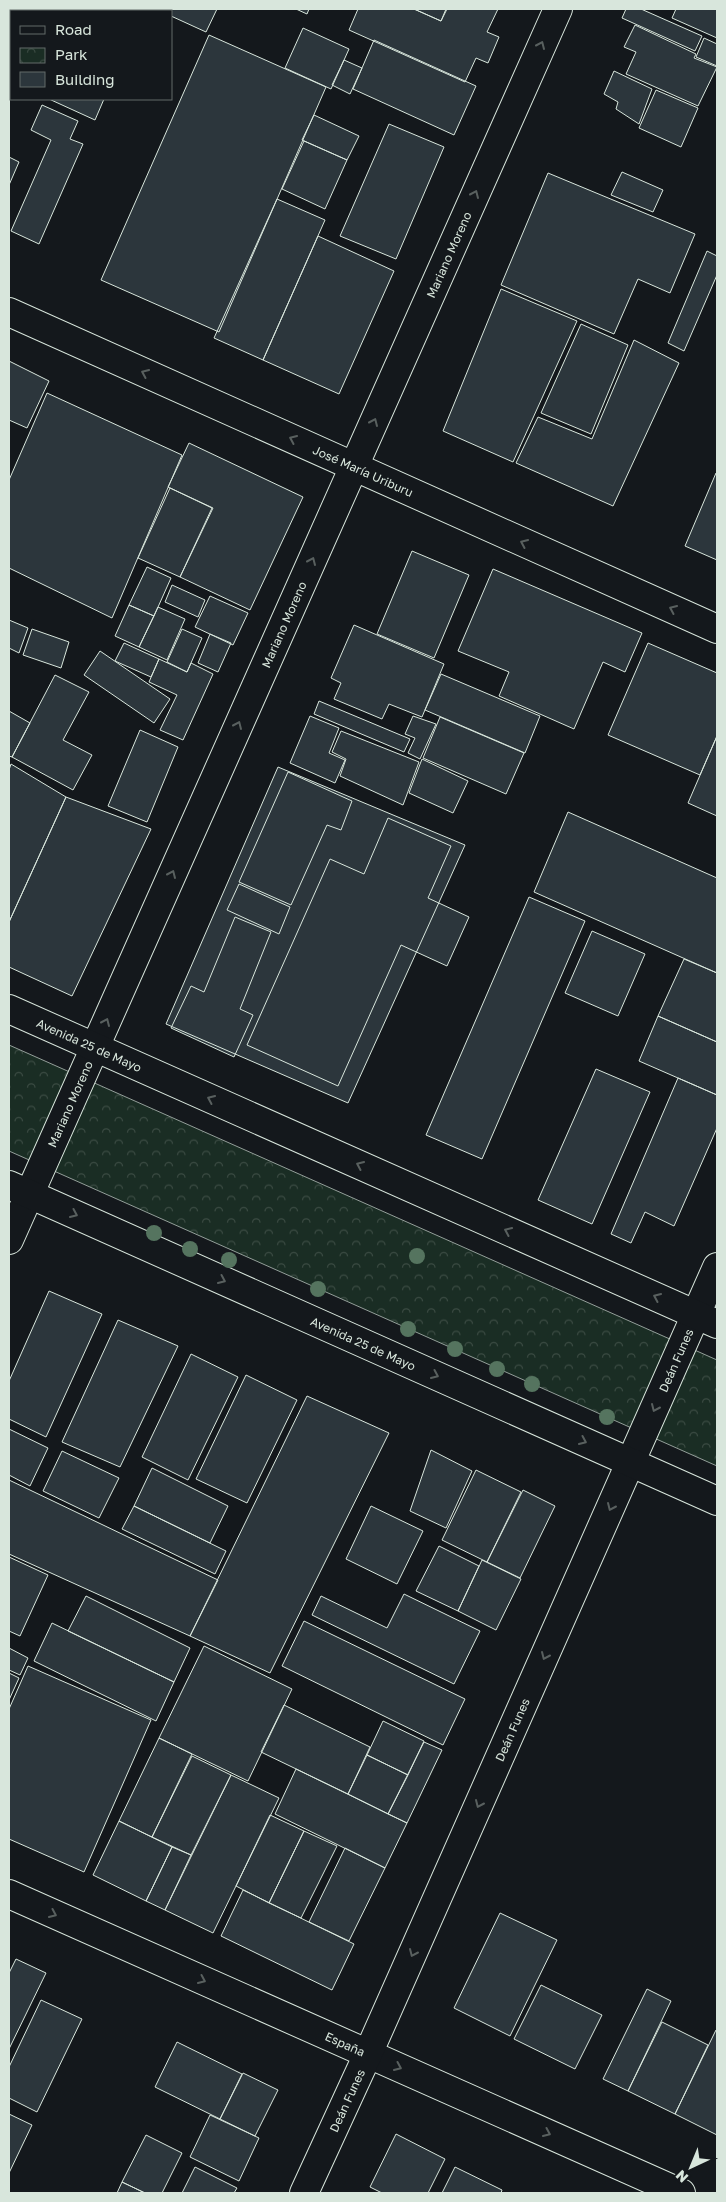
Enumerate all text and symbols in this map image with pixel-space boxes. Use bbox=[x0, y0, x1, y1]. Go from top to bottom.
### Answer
legend bbox=[10, 10, 172, 100]
text: Road bbox=[55, 20, 92, 38]
one-way arrow bbox=[535, 41, 546, 50]
text: Park bbox=[55, 45, 88, 63]
text: Building bbox=[55, 70, 115, 88]
one-way arrow bbox=[469, 190, 480, 199]
street label: Mariano Moreno bbox=[423, 209, 474, 300]
one-way arrow bbox=[141, 369, 150, 379]
one-way arrow bbox=[367, 418, 378, 427]
one-way arrow bbox=[289, 435, 298, 446]
street label: José María Uriburu bbox=[311, 442, 416, 500]
one-way arrow bbox=[520, 538, 529, 549]
one-way arrow bbox=[305, 557, 316, 566]
street label: Mariano Moreno bbox=[258, 579, 309, 670]
one-way arrow bbox=[669, 604, 678, 615]
one-way arrow bbox=[232, 721, 243, 730]
one-way arrow bbox=[166, 870, 176, 879]
street label: Avenida 25 de Mayo bbox=[35, 1015, 144, 1075]
one-way arrow bbox=[99, 1018, 110, 1027]
street label: Mariano Moreno bbox=[44, 1058, 95, 1149]
one-way arrow bbox=[207, 1095, 216, 1106]
one-way arrow bbox=[356, 1161, 365, 1172]
one-way arrow bbox=[69, 1208, 78, 1219]
one-way arrow bbox=[504, 1227, 513, 1237]
one-way arrow bbox=[217, 1274, 226, 1285]
one-way arrow bbox=[653, 1292, 662, 1303]
street label: Avenida 25 de Mayo bbox=[308, 1313, 418, 1373]
street label: Deán Funes bbox=[655, 1326, 696, 1394]
one-way arrow bbox=[430, 1369, 439, 1380]
one-way arrow bbox=[651, 1403, 661, 1412]
one-way arrow bbox=[578, 1435, 587, 1446]
one-way arrow bbox=[607, 1502, 618, 1511]
one-way arrow bbox=[541, 1651, 552, 1660]
street label: Deán Funes bbox=[491, 1696, 532, 1763]
one-way arrow bbox=[475, 1799, 486, 1808]
one-way arrow bbox=[48, 1907, 57, 1918]
one-way arrow bbox=[409, 1948, 420, 1957]
one-way arrow bbox=[197, 1973, 206, 1984]
street label: España bbox=[323, 2028, 367, 2059]
one-way arrow bbox=[393, 2061, 402, 2072]
street label: Deán Funes bbox=[326, 2066, 368, 2134]
one-way arrow bbox=[542, 2127, 551, 2138]
north arrow bbox=[666, 2142, 716, 2192]
text: N bbox=[672, 2167, 691, 2187]

